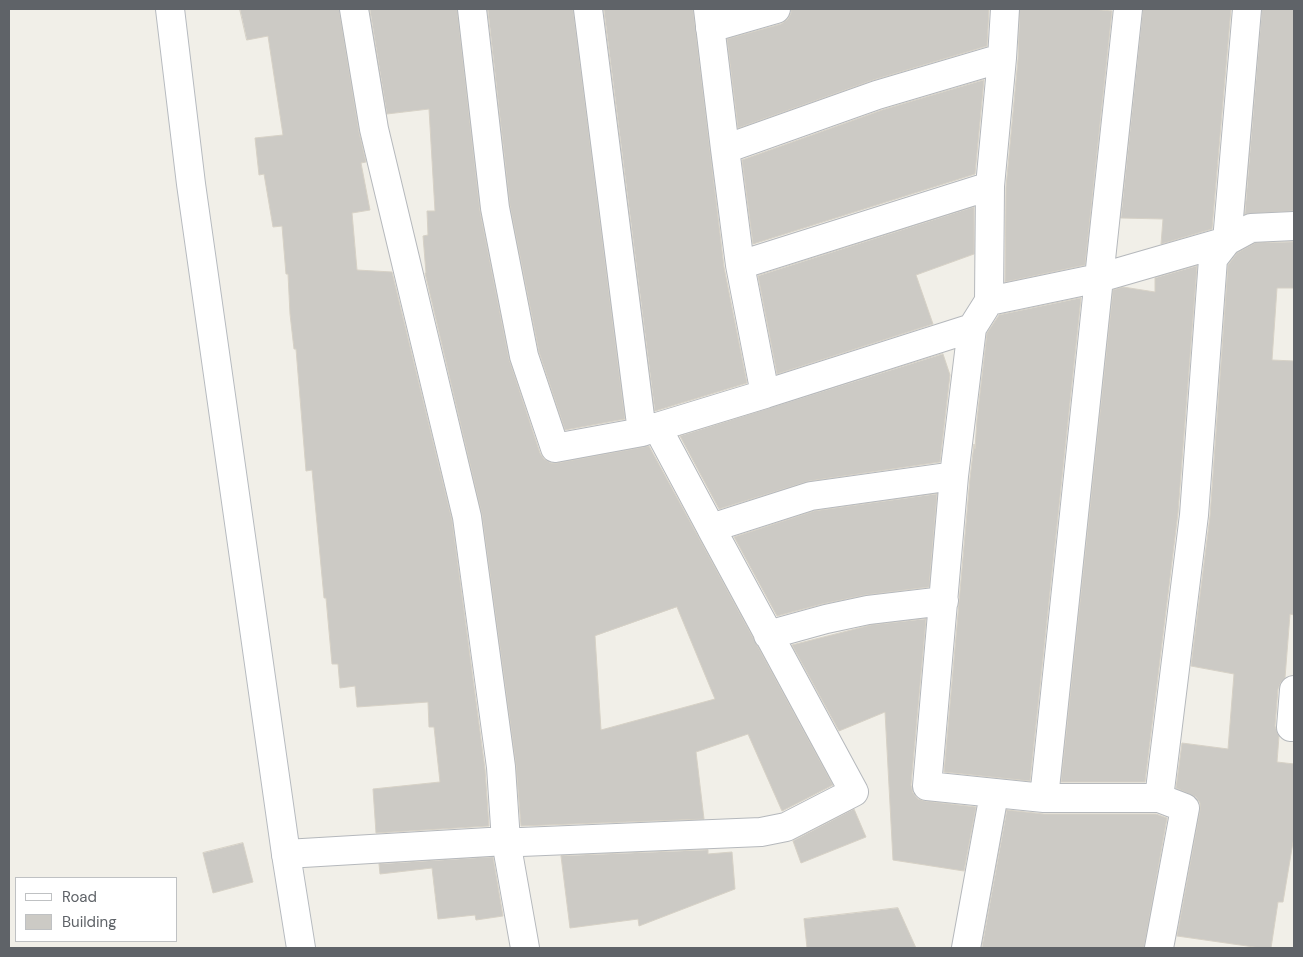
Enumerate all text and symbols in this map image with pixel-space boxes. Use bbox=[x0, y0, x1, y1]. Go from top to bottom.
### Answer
legend bbox=[15, 877, 178, 942]
text: Road bbox=[62, 887, 97, 907]
text: Building bbox=[62, 912, 117, 932]

